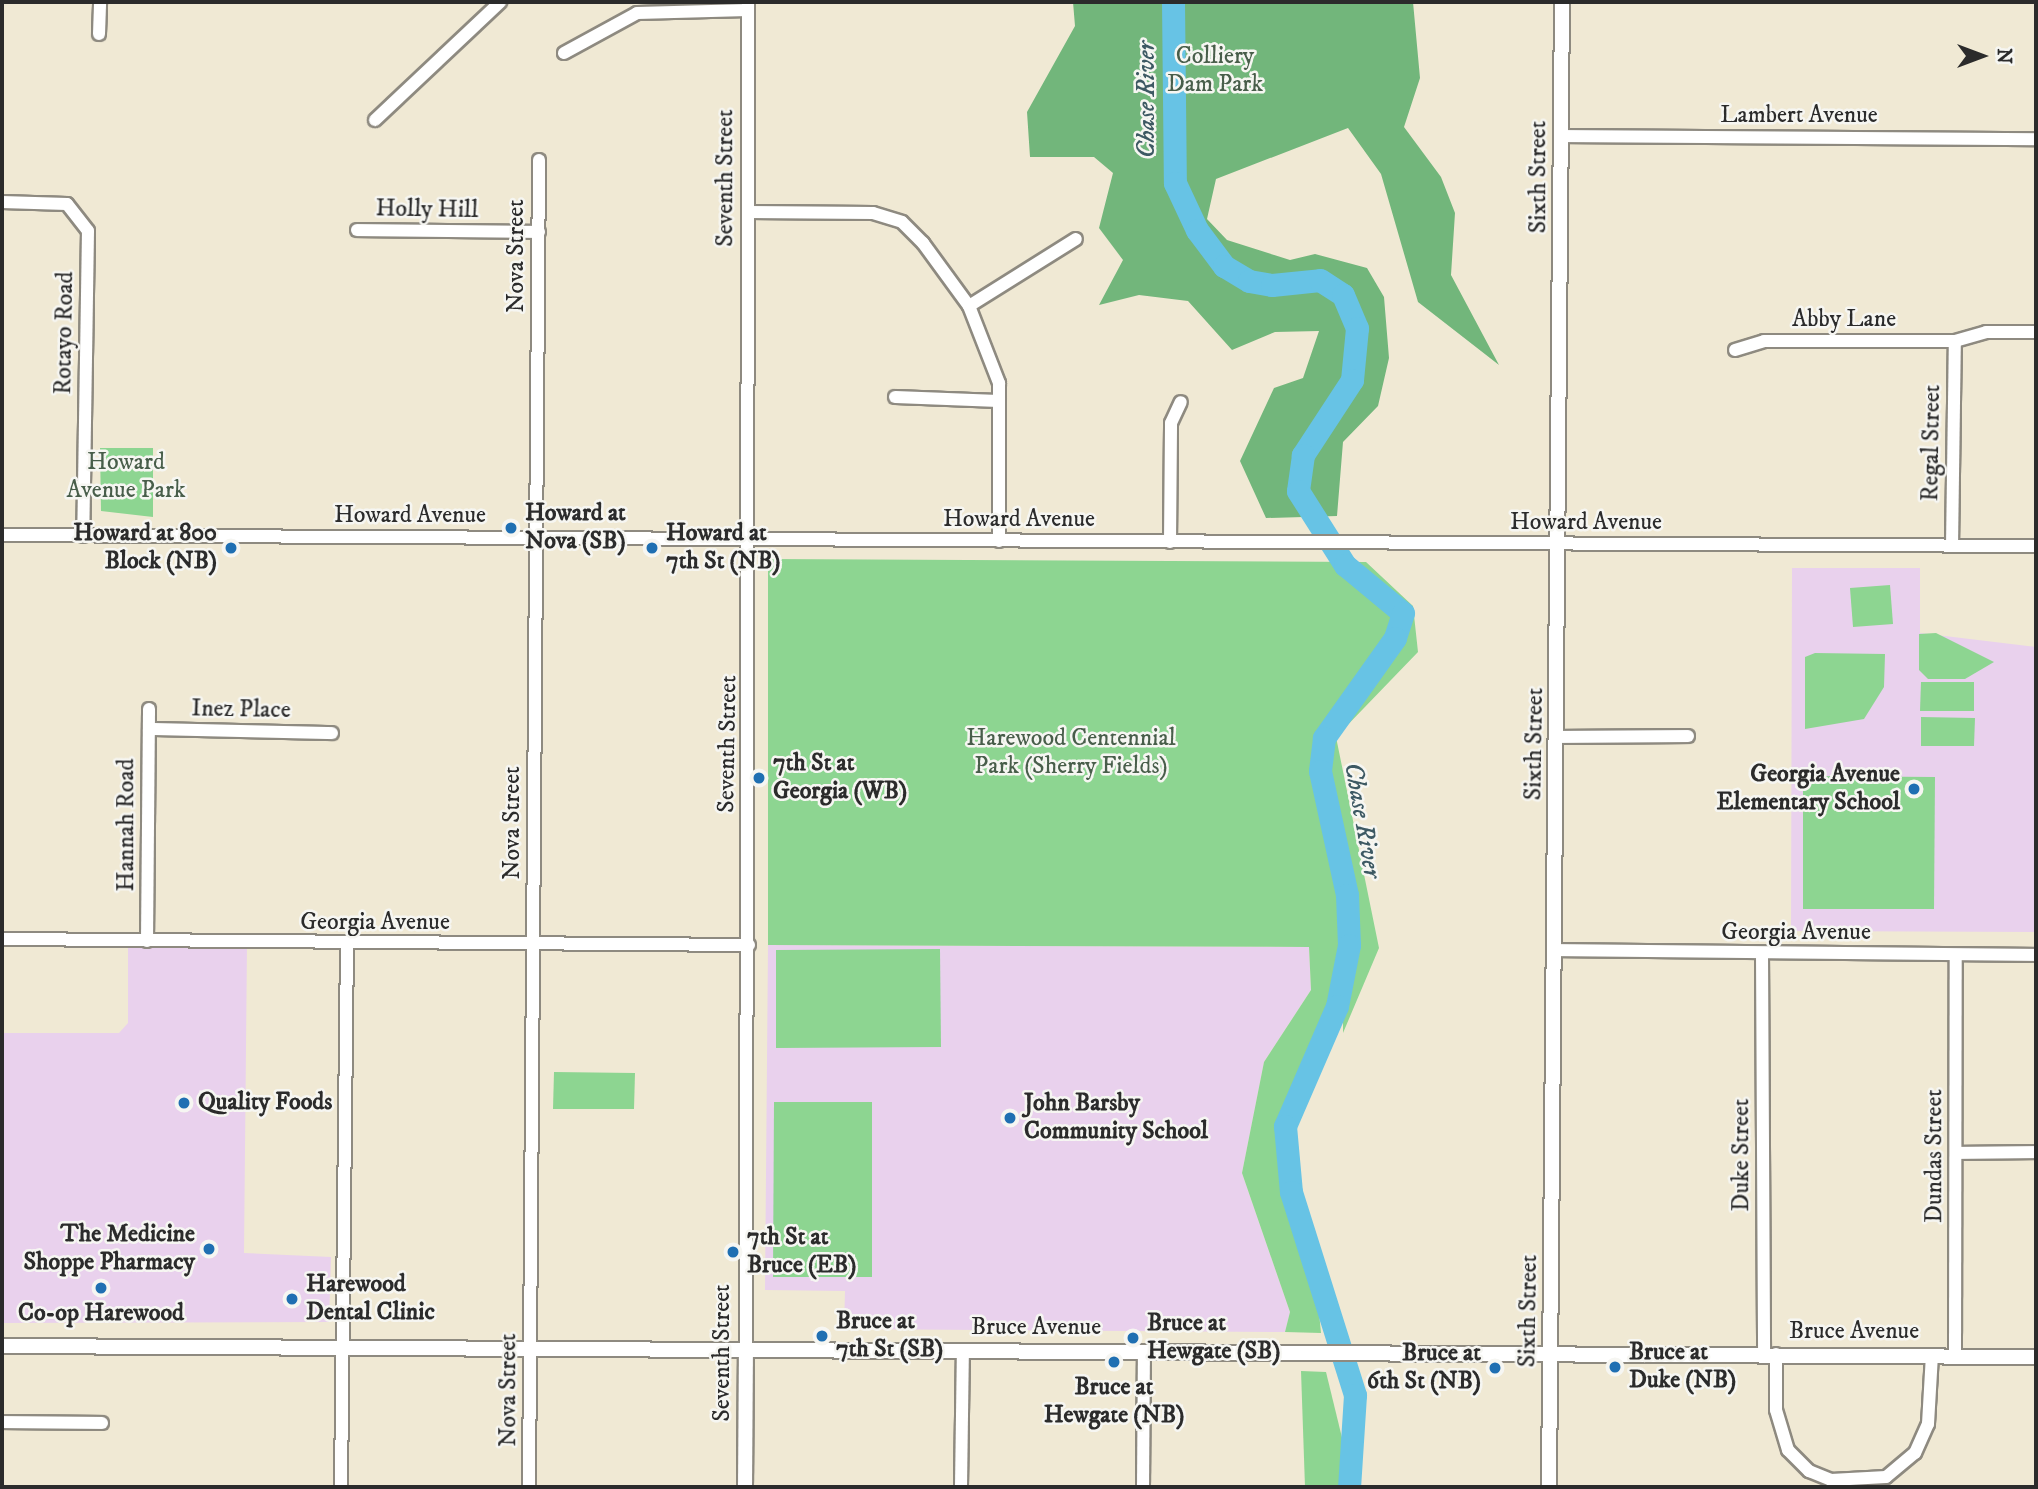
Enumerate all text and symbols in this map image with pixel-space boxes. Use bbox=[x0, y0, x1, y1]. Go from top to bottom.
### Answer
north arrow bbox=[1947, 21, 2017, 91]
water label: Chase River bbox=[1131, 42, 1163, 158]
park label: Colliery Dam Park bbox=[1167, 43, 1263, 99]
text: N bbox=[1992, 48, 2015, 64]
street label: Lambert Avenue bbox=[1720, 102, 1878, 130]
street label: Seventh Street bbox=[712, 109, 740, 247]
street label: Sixth Street bbox=[1525, 121, 1553, 233]
street label: Holly Hill bbox=[375, 195, 479, 225]
street label: Nova Street bbox=[503, 199, 531, 313]
street label: Rotayo Road bbox=[50, 271, 80, 395]
street label: Abby Lane bbox=[1792, 306, 1896, 334]
street label: Regal Street bbox=[1917, 384, 1947, 502]
park label: Howard Avenue Park bbox=[66, 449, 186, 505]
place label: Howard at Nova (SB) bbox=[525, 500, 626, 556]
street label: Howard Avenue bbox=[334, 502, 486, 530]
street label: Howard Avenue bbox=[943, 506, 1095, 534]
street label: Howard Avenue bbox=[1510, 509, 1662, 537]
place label: Howard at 800 Block (NB) bbox=[73, 520, 217, 576]
marker: Howard at Nova (SB) bbox=[503, 520, 519, 536]
place label: Howard at 7th St (NB) bbox=[666, 520, 780, 576]
marker: Howard at 800 Block (NB) bbox=[223, 540, 239, 556]
marker: Howard at 7th St (NB) bbox=[644, 540, 660, 556]
street label: Seventh Street bbox=[712, 675, 744, 813]
street label: Sixth Street bbox=[1520, 687, 1550, 801]
street label: Inez Place bbox=[191, 695, 291, 725]
park label: Harewood Centennial Park (Sherry Fields) bbox=[966, 725, 1176, 781]
place label: 7th St at Georgia (WB) bbox=[773, 750, 907, 806]
street label: Hannah Road bbox=[113, 758, 141, 892]
water label: Chase River bbox=[1336, 760, 1388, 880]
place label: Georgia Avenue Elementary School bbox=[1716, 761, 1900, 817]
street label: Nova Street bbox=[499, 766, 527, 880]
marker: 7th St at Georgia (WB) bbox=[751, 770, 767, 786]
marker: Georgia Avenue Elementary School bbox=[1906, 781, 1922, 797]
street label: Georgia Avenue bbox=[300, 909, 450, 937]
street label: Georgia Avenue bbox=[1721, 919, 1871, 947]
place label: Quality Foods bbox=[198, 1089, 332, 1117]
street label: Dundas Street bbox=[1921, 1089, 1949, 1223]
place label: John Barsby Community School bbox=[1024, 1090, 1208, 1146]
marker: Quality Foods bbox=[176, 1095, 192, 1111]
street label: Duke Street bbox=[1728, 1098, 1756, 1212]
marker: John Barsby Community School bbox=[1002, 1110, 1018, 1126]
place label: The Medicine Shoppe Pharmacy bbox=[23, 1221, 195, 1277]
place label: 7th St at Bruce (EB) bbox=[747, 1224, 856, 1280]
marker: The Medicine Shoppe Pharmacy bbox=[201, 1241, 217, 1257]
marker: 7th St at Bruce (EB) bbox=[725, 1244, 741, 1260]
street label: Sixth Street bbox=[1514, 1254, 1544, 1368]
place label: Harewood Dental Clinic bbox=[306, 1271, 435, 1327]
marker: Co-op Harewood bbox=[93, 1280, 109, 1296]
street label: Seventh Street bbox=[709, 1284, 737, 1422]
marker: Harewood Dental Clinic bbox=[284, 1291, 300, 1307]
place label: Co-op Harewood bbox=[18, 1300, 184, 1328]
place label: Bruce at 7th St (SB) bbox=[836, 1308, 943, 1364]
place label: Bruce at Hewgate (SB) bbox=[1147, 1310, 1280, 1366]
street label: Bruce Avenue bbox=[971, 1314, 1101, 1342]
street label: Bruce Avenue bbox=[1789, 1318, 1919, 1346]
marker: Bruce at 7th St (SB) bbox=[814, 1328, 830, 1344]
marker: Bruce at Hewgate (SB) bbox=[1125, 1330, 1141, 1346]
street label: Nova Street bbox=[495, 1333, 523, 1447]
place label: Bruce at Duke (NB) bbox=[1629, 1339, 1736, 1395]
place label: Bruce at 6th St (NB) bbox=[1367, 1340, 1481, 1396]
marker: Bruce at Hewgate (NB) bbox=[1106, 1354, 1122, 1370]
marker: Bruce at Duke (NB) bbox=[1607, 1359, 1623, 1375]
marker: Bruce at 6th St (NB) bbox=[1487, 1360, 1503, 1376]
place label: Bruce at Hewgate (NB) bbox=[1044, 1374, 1184, 1430]

